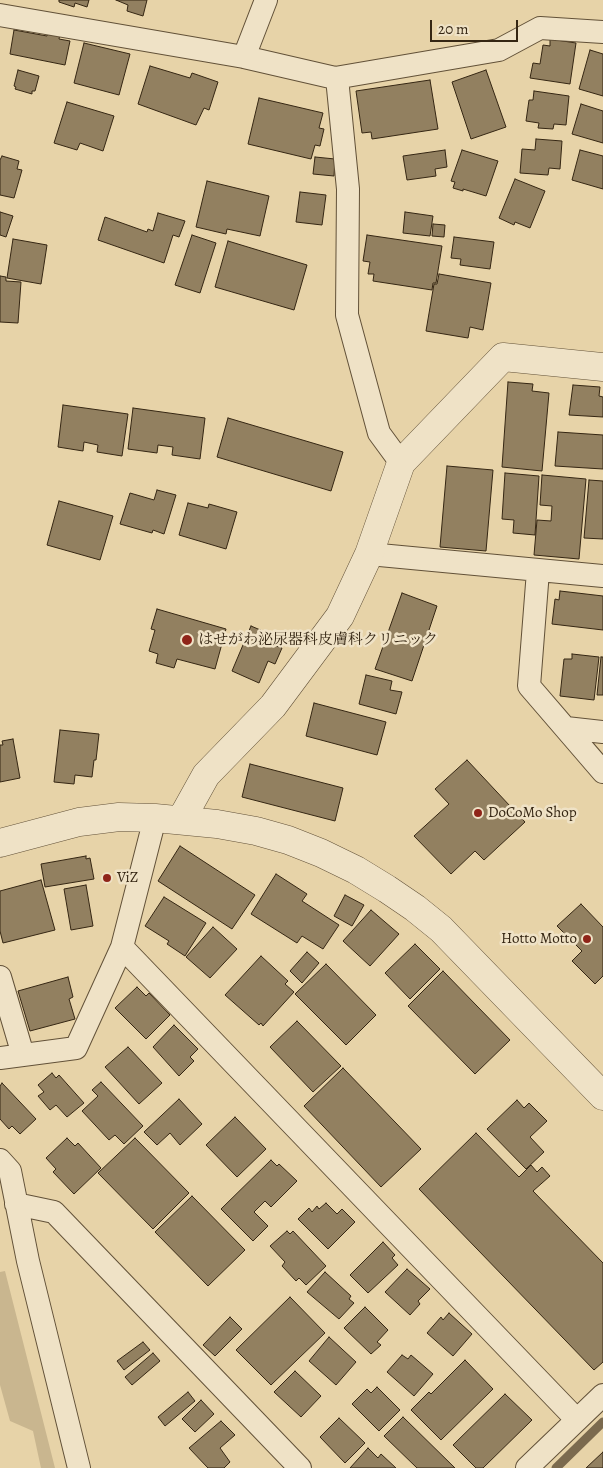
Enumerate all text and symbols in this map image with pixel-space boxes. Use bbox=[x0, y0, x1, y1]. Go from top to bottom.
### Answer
scale bar bbox=[433, 10, 520, 42]
text: 20 m bbox=[438, 19, 469, 39]
place label: はせがわ泌尿器科皮膚科クリニック bbox=[198, 631, 438, 649]
marker: はせがわ泌尿器科皮膚科クリニック bbox=[180, 633, 194, 647]
place label: DoCoMo Shop bbox=[488, 804, 577, 822]
marker: DoCoMo Shop bbox=[472, 807, 484, 819]
place label: ViZ bbox=[117, 869, 138, 887]
marker: ViZ bbox=[101, 872, 113, 884]
place label: Hotto Motto bbox=[501, 930, 577, 948]
marker: Hotto Motto bbox=[581, 933, 593, 945]

